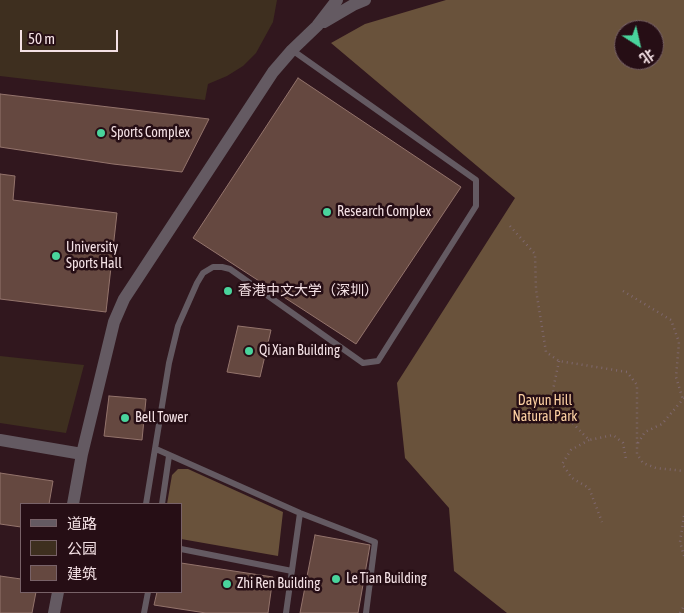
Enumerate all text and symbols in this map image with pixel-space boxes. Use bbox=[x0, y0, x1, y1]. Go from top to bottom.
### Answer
scale bar bbox=[22, 20, 120, 52]
north arrow bbox=[614, 20, 664, 70]
text: 50 m bbox=[28, 30, 55, 47]
text: 北 bbox=[637, 46, 657, 67]
place label: Sports Complex bbox=[111, 125, 190, 141]
marker: Sports Complex bbox=[95, 127, 107, 139]
place label: Research Complex bbox=[337, 204, 431, 220]
marker: Research Complex bbox=[321, 206, 333, 218]
place label: University Sports Hall bbox=[66, 240, 122, 272]
marker: University Sports Hall bbox=[50, 250, 62, 262]
place label: 香港中文大学（深圳） bbox=[238, 283, 378, 299]
marker: 香港中文大学（深圳） bbox=[222, 285, 234, 297]
place label: Qi Xian Building bbox=[259, 343, 340, 359]
marker: Qi Xian Building bbox=[243, 345, 255, 357]
park label: Dayun Hill Natural Park bbox=[513, 393, 577, 426]
place label: Bell Tower bbox=[135, 410, 188, 426]
marker: Bell Tower bbox=[119, 412, 131, 424]
legend bbox=[20, 503, 182, 593]
text: 道路 bbox=[67, 515, 97, 532]
text: 公园 bbox=[67, 540, 97, 557]
text: 建筑 bbox=[67, 565, 97, 582]
place label: Le Tian Building bbox=[346, 571, 427, 587]
marker: Le Tian Building bbox=[330, 573, 342, 585]
place label: Zhi Ren Building bbox=[237, 576, 320, 592]
marker: Zhi Ren Building bbox=[221, 578, 233, 590]

